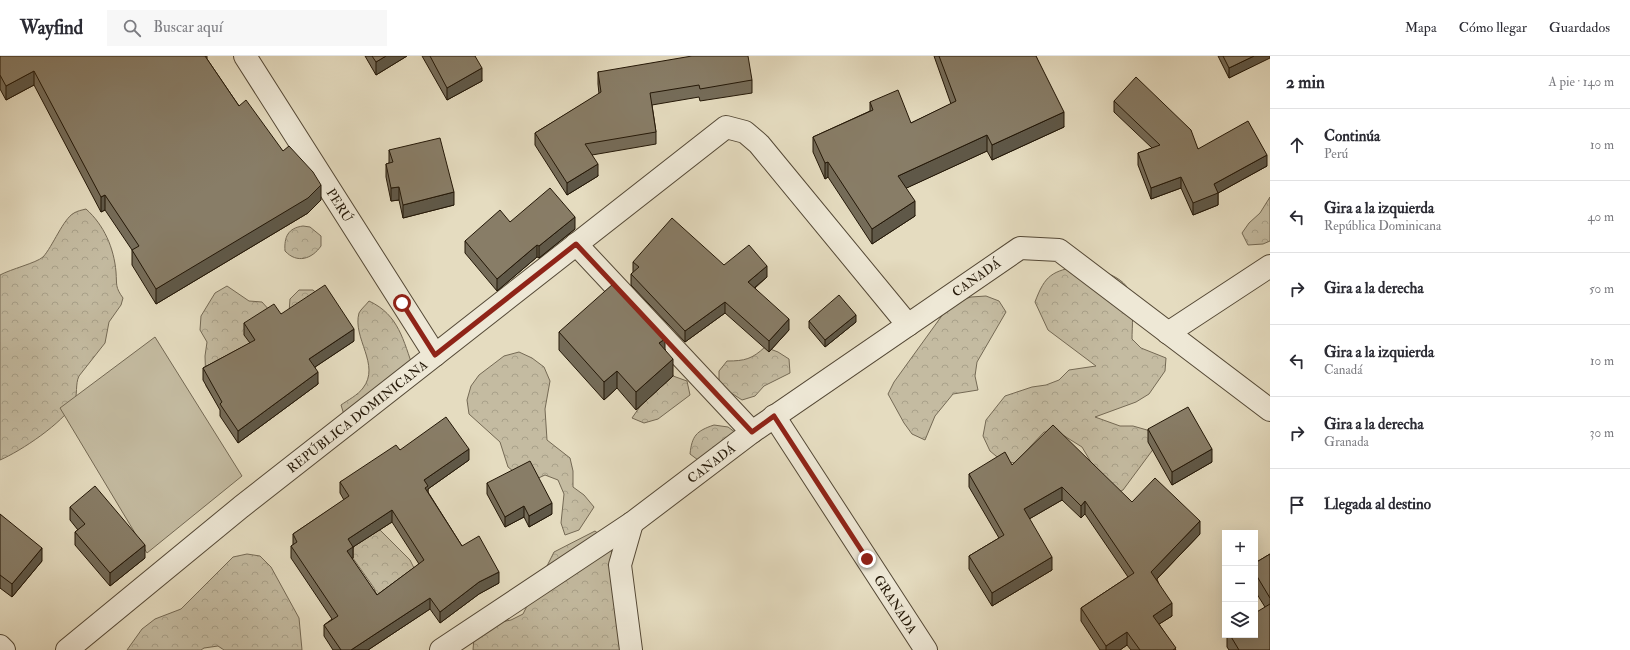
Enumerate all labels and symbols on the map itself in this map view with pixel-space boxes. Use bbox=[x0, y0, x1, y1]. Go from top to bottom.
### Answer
street label: PERÚ bbox=[323, 185, 357, 225]
street label: CANADÁ bbox=[948, 254, 1005, 300]
route start bbox=[393, 294, 411, 312]
street label: REPÚBLICA DOMINICANA bbox=[284, 356, 432, 477]
street label: CANADÁ bbox=[684, 439, 739, 487]
route end bbox=[858, 550, 876, 568]
street label: GRANADA bbox=[870, 572, 920, 638]

